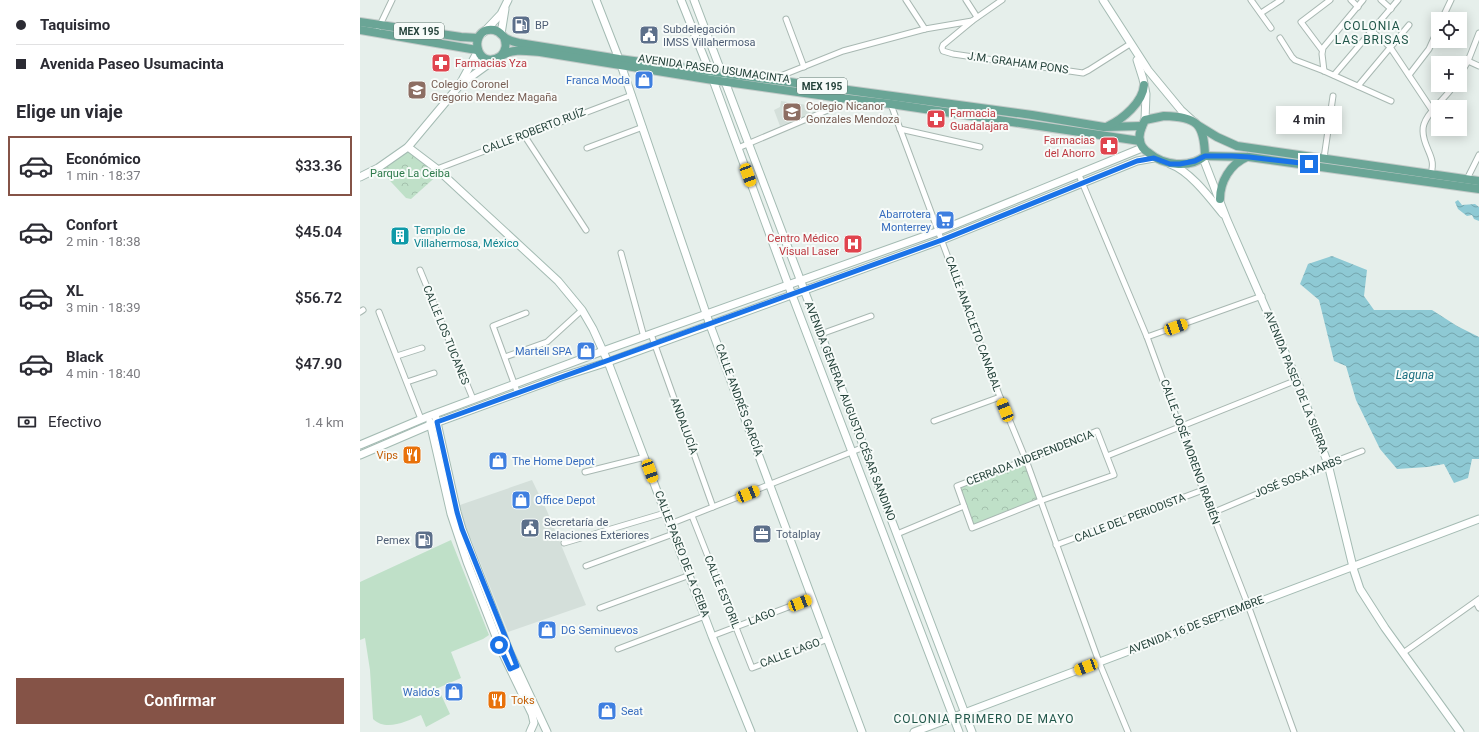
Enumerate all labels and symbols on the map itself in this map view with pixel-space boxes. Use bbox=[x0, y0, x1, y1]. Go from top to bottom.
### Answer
fuel station icon: BP bbox=[510, 14, 532, 36]
place label: BP bbox=[535, 19, 549, 32]
district label: COLONIA LAS BRISAS bbox=[1335, 19, 1409, 47]
road number: MEX 195 bbox=[394, 23, 444, 39]
place label: Subdelegación IMSS Villahermosa bbox=[663, 23, 756, 49]
public building icon: Subdelegación IMSS Villahermosa bbox=[638, 24, 660, 46]
street label: J.M. GRAHAM PONS bbox=[967, 49, 1070, 77]
pharmacy icon: Farmacias Yza bbox=[430, 52, 452, 74]
street label: AVENIDA PASEO USUMACINTA bbox=[637, 52, 791, 86]
place label: Farmacias Yza bbox=[455, 57, 527, 70]
shop icon: Franca Moda bbox=[633, 69, 655, 91]
place label: Franca Moda bbox=[566, 74, 630, 87]
place label: Colegio Coronel Gregorio Mendez Magaña bbox=[431, 78, 557, 104]
road number: MEX 195 bbox=[797, 78, 847, 94]
school or university icon: Colegio Coronel Gregorio Mendez Magaña bbox=[406, 79, 428, 101]
place label: Colegio Nicanor Gonzales Mendoza bbox=[806, 100, 900, 126]
school or university icon: Colegio Nicanor Gonzales Mendoza bbox=[781, 101, 803, 123]
street label: CALLE ROBERTO RUÍZ bbox=[481, 105, 588, 157]
callout: 4 min bbox=[1276, 106, 1342, 134]
place label: Farmacia Guadalajara bbox=[950, 107, 1009, 133]
pharmacy icon: Farmacia Guadalajara bbox=[925, 108, 947, 130]
place label: Farmacias del Ahorro bbox=[1044, 134, 1095, 160]
pharmacy icon: Farmacias del Ahorro bbox=[1098, 135, 1120, 157]
route end bbox=[1300, 155, 1318, 173]
car bbox=[738, 162, 758, 188]
park label: Parque La Ceiba bbox=[370, 167, 450, 180]
place label: Abarrotera Monterrey bbox=[879, 208, 932, 234]
supermarket icon: Abarrotera Monterrey bbox=[934, 209, 956, 231]
place label: Templo de Villahermosa, México bbox=[414, 224, 519, 250]
building icon: Templo de Villahermosa, México bbox=[389, 225, 411, 247]
place label: Centro Médico Visual Laser bbox=[767, 232, 839, 258]
hospital icon: Centro Médico Visual Laser bbox=[842, 233, 864, 255]
street label: CALLE ANACLETO CANABAL bbox=[942, 255, 1004, 393]
street label: CALLE LOS TUCANES bbox=[420, 283, 472, 387]
street label: AVENIDA GENERAL AUGUSTO CÉSAR SANDINO bbox=[802, 299, 898, 523]
street label: AVENIDA PASEO DE LA SIERRA bbox=[1261, 309, 1331, 456]
car bbox=[1163, 317, 1189, 337]
shop icon: Martell SPA bbox=[575, 340, 597, 362]
street label: CALLE ANDRÉS GARCÍA bbox=[713, 342, 766, 459]
place label: Martell SPA bbox=[515, 345, 573, 358]
water label: Laguna bbox=[1396, 368, 1434, 382]
street label: CALLE JOSÉ MORENO IRABIÉN bbox=[1158, 378, 1222, 526]
street label: ANDALUCÍA bbox=[668, 396, 701, 457]
car bbox=[995, 397, 1015, 423]
street label: CERRADA INDEPENDENCIA bbox=[965, 427, 1096, 488]
restaurant icon: Vips bbox=[401, 444, 423, 466]
place label: Vips bbox=[376, 449, 398, 462]
shop icon: The Home Depot bbox=[487, 450, 509, 472]
street label: JOSÉ SOSA YARBS bbox=[1252, 453, 1344, 500]
place label: The Home Depot bbox=[512, 455, 595, 468]
car bbox=[640, 458, 660, 484]
car bbox=[735, 484, 761, 504]
shop icon: Office Depot bbox=[510, 489, 532, 511]
street label: CALLE PASEO DE LA CEIBA bbox=[652, 489, 712, 620]
street label: CALLE DEL PERIODISTA bbox=[1073, 491, 1188, 545]
place label: Office Depot bbox=[535, 494, 596, 507]
place label: Secretaría de Relaciones Exteriores bbox=[544, 516, 650, 542]
public building icon: Secretaría de Relaciones Exteriores bbox=[519, 517, 541, 539]
office icon: Totalplay bbox=[751, 523, 773, 545]
place label: Totalplay bbox=[776, 528, 821, 541]
fuel station icon: Pemex bbox=[413, 529, 435, 551]
place label: Pemex bbox=[376, 534, 411, 547]
street label: CALLE ESTORIL bbox=[701, 554, 743, 630]
car bbox=[787, 593, 813, 613]
street label: AVENIDA 16 DE SEPTIEMBRE bbox=[1126, 593, 1266, 657]
street label: LAGO bbox=[746, 606, 778, 628]
shop icon: DG Seminuevos bbox=[536, 619, 558, 641]
place label: DG Seminuevos bbox=[561, 624, 639, 637]
route start bbox=[490, 636, 508, 654]
street label: CALLE LAGO bbox=[758, 636, 822, 670]
car bbox=[1073, 657, 1099, 677]
shop icon: Waldo's bbox=[443, 681, 465, 703]
place label: Waldo's bbox=[403, 686, 440, 699]
restaurant icon: Toks bbox=[486, 689, 508, 711]
place label: Toks bbox=[511, 694, 535, 707]
shop icon: Seat bbox=[596, 700, 618, 722]
place label: Seat bbox=[621, 705, 643, 718]
district label: COLONIA PRIMERO DE MAYO bbox=[893, 712, 1075, 726]

